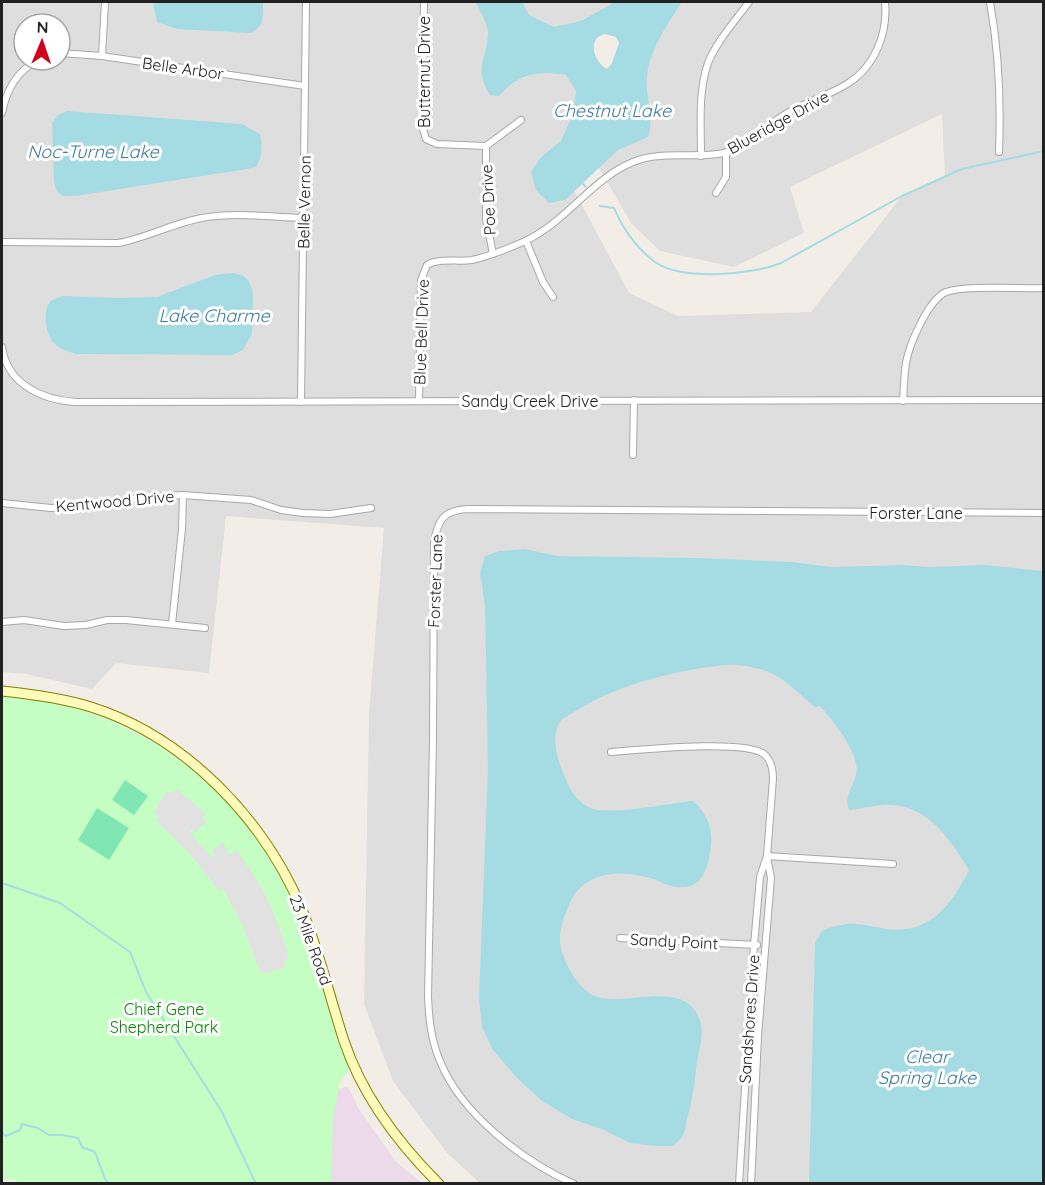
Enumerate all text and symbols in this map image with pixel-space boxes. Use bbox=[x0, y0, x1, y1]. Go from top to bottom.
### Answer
north arrow bbox=[12, 12, 72, 72]
street label: Butternut Drive bbox=[414, 16, 434, 128]
text: N bbox=[36, 17, 49, 37]
street label: Belle Arbor bbox=[141, 52, 225, 84]
street label: Blueridge Drive bbox=[724, 86, 832, 158]
water label: Chestnut Lake bbox=[553, 99, 672, 122]
water label: Noc-Turne Lake bbox=[27, 140, 160, 163]
street label: Belle Vernon bbox=[293, 155, 315, 249]
street label: Poe Drive bbox=[476, 164, 500, 236]
street label: Blue Bell Drive bbox=[409, 279, 433, 385]
water label: Lake Charme bbox=[158, 304, 270, 327]
street label: Sandy Creek Drive bbox=[462, 391, 598, 411]
street label: Kentwood Drive bbox=[55, 486, 175, 516]
street label: Forster Lane bbox=[869, 503, 963, 523]
street label: Forster Lane bbox=[423, 534, 447, 628]
street label: 23 Mile Road bbox=[285, 892, 337, 988]
street label: Sandy Point bbox=[629, 929, 719, 953]
street label: Sandshores Drive bbox=[735, 954, 763, 1084]
park label: Chief Gene Shepherd Park bbox=[110, 999, 218, 1037]
water label: Clear Spring Lake bbox=[878, 1045, 977, 1089]

